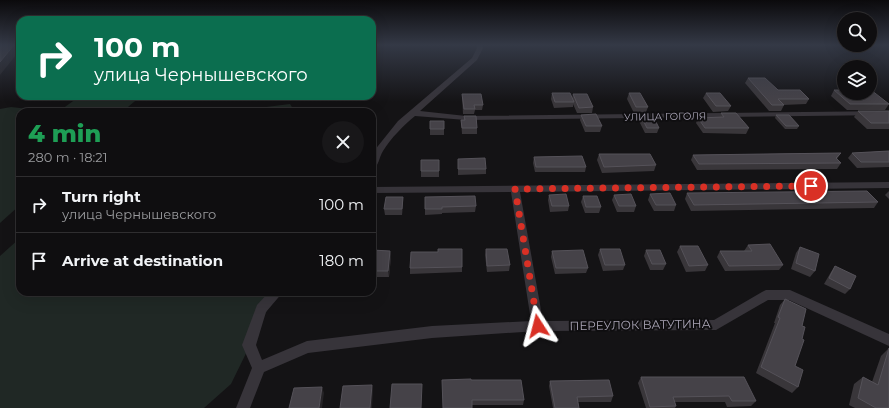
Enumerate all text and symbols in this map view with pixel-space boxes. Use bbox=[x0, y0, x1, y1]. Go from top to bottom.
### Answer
map controls bbox=[837, 12, 877, 100]
button: search bbox=[837, 12, 877, 52]
text: 100 m bbox=[94, 30, 180, 64]
icon: right bbox=[28, 32, 80, 84]
button: layers bbox=[837, 60, 877, 100]
text: улица Чернышевского bbox=[94, 64, 308, 86]
street label: УЛИЦА ГОГОЛЯ bbox=[624, 109, 706, 124]
text: 4 min bbox=[28, 119, 101, 148]
button: close bbox=[322, 121, 364, 163]
text: 280 m · 18:21 bbox=[28, 149, 107, 165]
pin bbox=[794, 169, 828, 203]
icon: arrive bbox=[800, 175, 822, 197]
text: Turn right bbox=[62, 187, 141, 206]
icon: right bbox=[28, 194, 50, 216]
text: 100 m bbox=[319, 195, 364, 214]
text: улица Чернышевского bbox=[62, 206, 216, 222]
icon: arrive bbox=[28, 250, 50, 272]
text: Arrive at destination bbox=[62, 251, 223, 270]
text: 180 m bbox=[319, 251, 364, 270]
position arrow bbox=[517, 305, 559, 347]
street label: ПЕРЕУЛОК ВАТУТИНА bbox=[569, 316, 711, 333]

